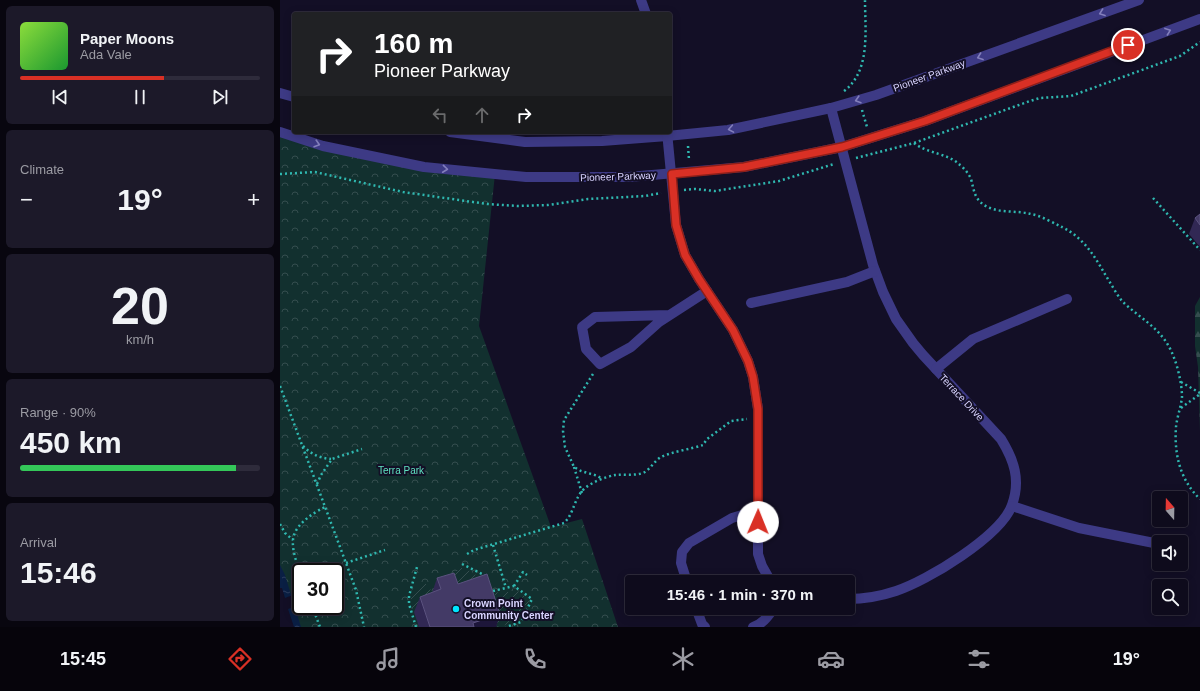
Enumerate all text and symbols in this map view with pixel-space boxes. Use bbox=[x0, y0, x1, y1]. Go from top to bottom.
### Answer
one-way arrow bbox=[1099, 8, 1106, 17]
one-way arrow bbox=[1164, 27, 1171, 35]
icon: right bbox=[308, 28, 360, 80]
text: 160 m bbox=[374, 28, 453, 59]
pin bbox=[1111, 28, 1145, 62]
text: Paper Moons bbox=[80, 30, 174, 47]
icon: arrive bbox=[1117, 34, 1139, 56]
text: Ada Vale bbox=[80, 47, 132, 62]
one-way arrow bbox=[977, 52, 984, 60]
street label: Pioneer Parkway bbox=[892, 57, 967, 94]
text: Pioneer Parkway bbox=[374, 61, 510, 81]
icon: previous bbox=[49, 86, 71, 108]
icon: pause bbox=[129, 86, 151, 108]
icon: next bbox=[209, 86, 231, 108]
one-way arrow bbox=[854, 95, 861, 104]
icon: left bbox=[429, 104, 451, 126]
icon: ahead bbox=[471, 104, 493, 126]
icon: right bbox=[513, 104, 535, 126]
one-way arrow bbox=[728, 125, 734, 133]
one-way arrow bbox=[313, 139, 320, 148]
text: Climate bbox=[20, 162, 64, 177]
one-way arrow bbox=[442, 165, 448, 174]
street label: Pioneer Parkway bbox=[580, 170, 656, 183]
text: 19° bbox=[117, 183, 163, 216]
text: − bbox=[20, 187, 33, 212]
text: + bbox=[247, 187, 260, 212]
text: 20 bbox=[111, 277, 169, 335]
text: km/h bbox=[126, 332, 154, 347]
street label: Terrace Drive bbox=[937, 372, 986, 423]
text: Range · 90% bbox=[20, 405, 96, 420]
text: 450 km bbox=[20, 426, 122, 459]
park label: Terra Park bbox=[378, 465, 425, 476]
north arrow bbox=[1152, 491, 1188, 527]
map controls bbox=[1152, 491, 1188, 615]
position arrow bbox=[737, 501, 779, 543]
text: Arrival bbox=[20, 535, 57, 550]
button: sound bbox=[1152, 535, 1188, 571]
text: 15:46 bbox=[20, 556, 97, 589]
speed limit sign: 30 bbox=[292, 563, 344, 615]
button: search bbox=[1152, 579, 1188, 615]
text: 15:46 · 1 min · 370 m bbox=[667, 586, 813, 603]
place label: Crown Point Community Center bbox=[464, 598, 554, 621]
marker: Crown Point Community Center bbox=[451, 604, 461, 614]
icon: directions bbox=[226, 645, 254, 673]
icon: music bbox=[374, 645, 402, 673]
icon: phone bbox=[521, 645, 549, 673]
icon: climate bbox=[669, 645, 697, 673]
icon: car bbox=[817, 645, 845, 673]
icon: filters bbox=[965, 645, 993, 673]
text: 15:45 bbox=[60, 649, 106, 669]
text: 19° bbox=[1113, 649, 1140, 669]

